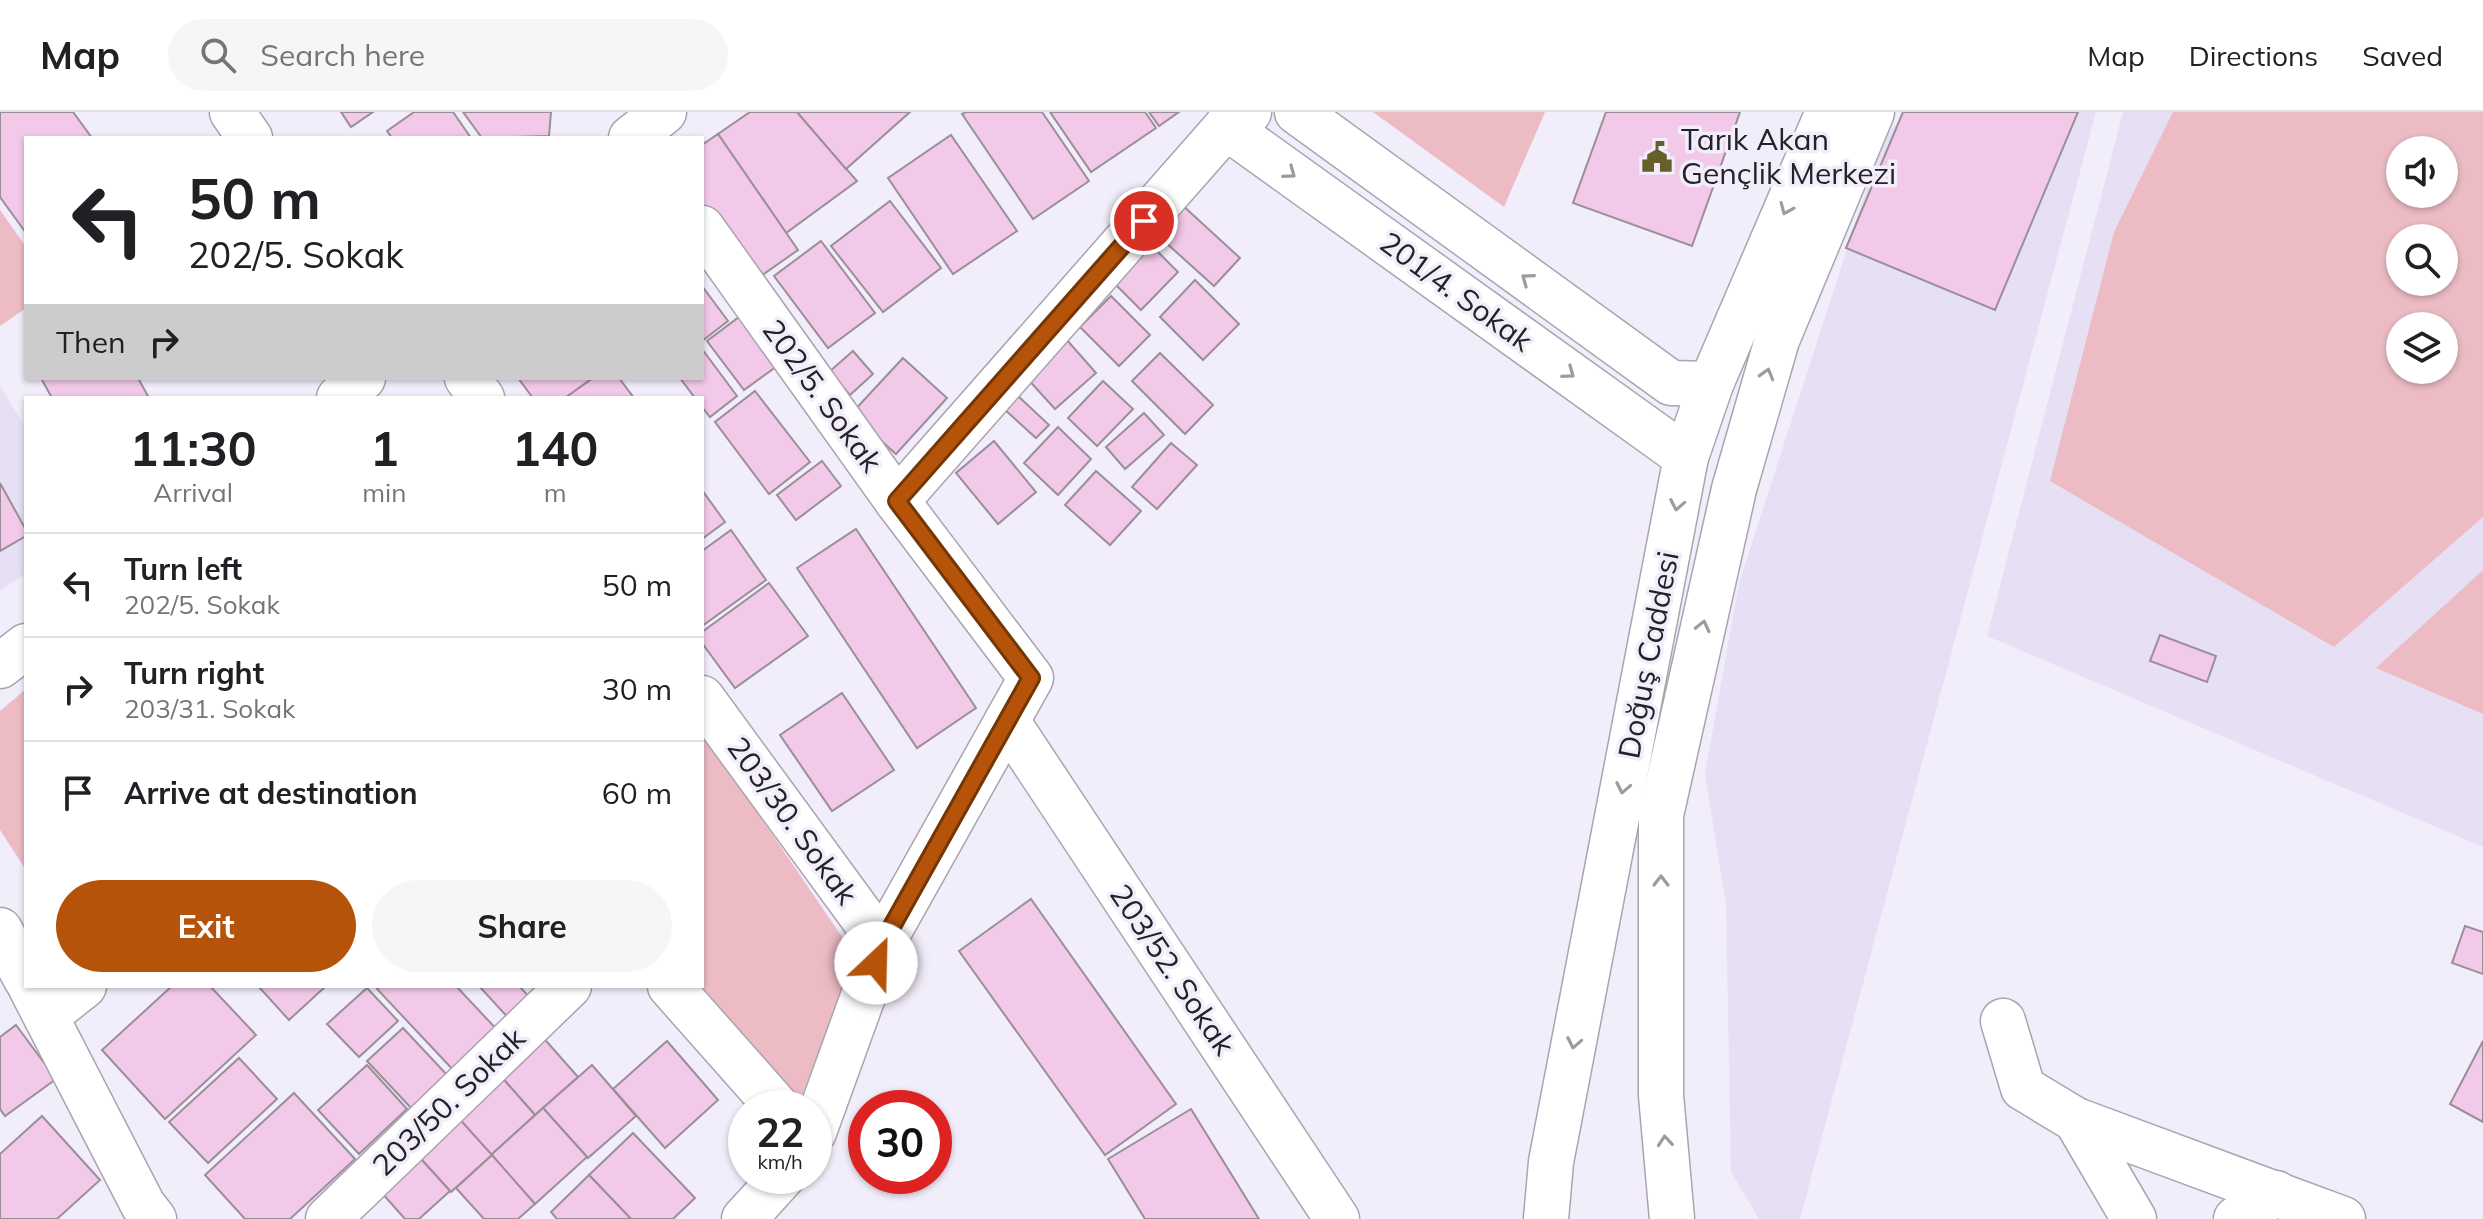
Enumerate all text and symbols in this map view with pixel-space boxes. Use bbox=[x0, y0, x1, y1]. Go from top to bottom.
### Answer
search box bbox=[168, 19, 728, 91]
text: Map bbox=[40, 31, 120, 79]
icon: search bbox=[196, 33, 240, 77]
text: Search here bbox=[260, 36, 425, 74]
text: Map bbox=[2087, 38, 2145, 73]
text: Directions bbox=[2189, 38, 2318, 73]
text: Saved bbox=[2362, 38, 2443, 73]
place label: Tarık Akan Gençlik Merkezi bbox=[1681, 120, 1896, 192]
map controls bbox=[2386, 136, 2458, 384]
button: sound bbox=[2386, 136, 2458, 208]
public building icon: Tarık Akan Gençlik Merkezi bbox=[1640, 140, 1674, 174]
text: 50 m bbox=[188, 163, 321, 233]
one-way arrow bbox=[1281, 163, 1295, 177]
icon: left bbox=[56, 168, 160, 272]
pin bbox=[1110, 187, 1178, 255]
icon: arrive bbox=[1122, 199, 1166, 243]
one-way arrow bbox=[1779, 201, 1795, 216]
street label: 201/4. Sokak bbox=[1373, 223, 1541, 360]
button: search bbox=[2386, 224, 2458, 296]
text: 202/5. Sokak bbox=[188, 232, 404, 277]
one-way arrow bbox=[1522, 274, 1536, 289]
street label: 202/5. Sokak bbox=[755, 312, 891, 480]
button: layers bbox=[2386, 312, 2458, 384]
icon: right bbox=[142, 320, 186, 364]
text: Then bbox=[56, 323, 126, 361]
one-way arrow bbox=[1561, 363, 1575, 378]
one-way arrow bbox=[1758, 368, 1774, 382]
text: 11:30 bbox=[130, 418, 257, 478]
text: 1 bbox=[370, 418, 399, 478]
text: 140 bbox=[512, 418, 598, 478]
text: Arrival bbox=[153, 476, 233, 509]
text: min bbox=[362, 476, 406, 509]
text: m bbox=[544, 476, 567, 509]
one-way arrow bbox=[1670, 498, 1687, 512]
street label: Doğuş Caddesi bbox=[1609, 548, 1687, 762]
text: Turn left bbox=[124, 550, 242, 588]
icon: left bbox=[56, 563, 100, 607]
text: 50 m bbox=[602, 566, 672, 604]
text: 202/5. Sokak bbox=[124, 588, 280, 621]
one-way arrow bbox=[1694, 620, 1711, 633]
text: Turn right bbox=[124, 654, 264, 692]
icon: right bbox=[56, 667, 100, 711]
text: 30 m bbox=[602, 670, 672, 708]
text: 203/31. Sokak bbox=[124, 692, 295, 725]
street label: 203/30. Sokak bbox=[719, 729, 867, 912]
icon: arrive bbox=[56, 771, 100, 815]
text: Arrive at destination bbox=[124, 774, 418, 812]
text: 60 m bbox=[602, 774, 672, 812]
one-way arrow bbox=[1616, 781, 1633, 795]
one-way arrow bbox=[1652, 874, 1670, 887]
street label: 203/52. Sokak bbox=[1102, 877, 1244, 1063]
button: Exit bbox=[56, 880, 356, 972]
button: Share bbox=[372, 880, 672, 972]
position arrow bbox=[834, 921, 918, 1005]
street label: 203/50. Sokak bbox=[364, 1019, 533, 1184]
one-way arrow bbox=[1567, 1037, 1584, 1050]
speed limit sign: 30 bbox=[848, 1090, 952, 1194]
text: 22 bbox=[756, 1107, 804, 1157]
one-way arrow bbox=[1657, 1134, 1674, 1147]
text: km/h bbox=[757, 1149, 803, 1174]

